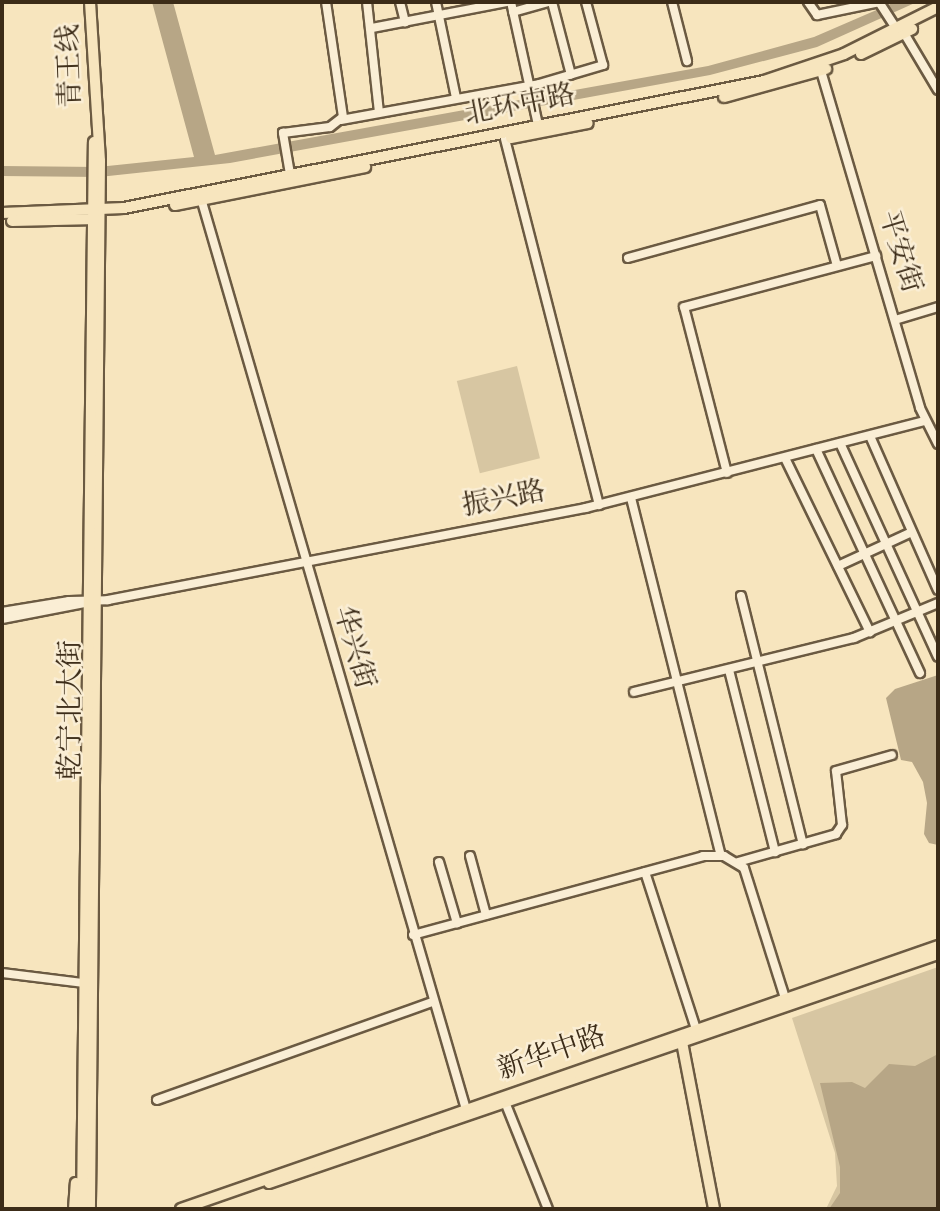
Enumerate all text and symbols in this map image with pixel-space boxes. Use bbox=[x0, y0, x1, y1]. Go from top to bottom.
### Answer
street label: 青王线 bbox=[53, 23, 89, 109]
street label: 北环中路 bbox=[462, 79, 578, 133]
street label: 平安街 bbox=[871, 207, 927, 297]
street label: 振兴路 bbox=[460, 475, 548, 525]
street label: 华兴街 bbox=[325, 603, 381, 693]
street label: 乾宁北大街 bbox=[55, 640, 89, 780]
street label: 新华中路 bbox=[494, 1020, 610, 1088]

